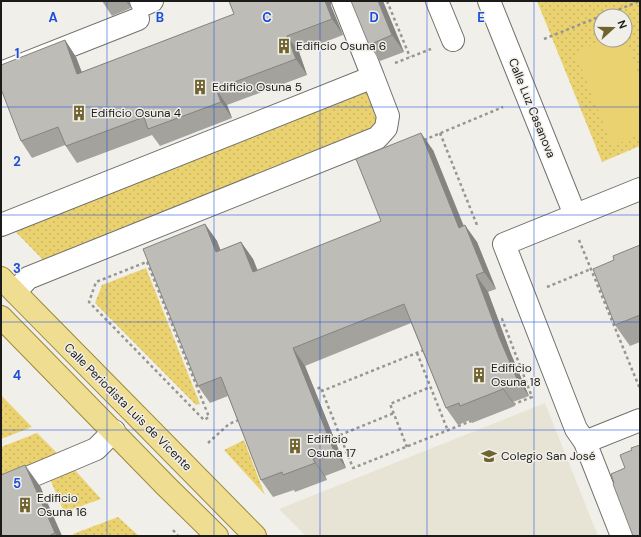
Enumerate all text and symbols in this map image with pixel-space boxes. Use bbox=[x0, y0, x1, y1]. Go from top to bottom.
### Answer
north arrow bbox=[593, 8, 633, 48]
text: A bbox=[48, 9, 58, 26]
text: B bbox=[156, 9, 164, 26]
text: C bbox=[262, 9, 272, 26]
text: D bbox=[369, 9, 379, 26]
text: E bbox=[477, 9, 485, 26]
text: N bbox=[614, 18, 630, 31]
building icon: Edificio Osuna 6 bbox=[275, 37, 293, 55]
place label: Edificio Osuna 6 bbox=[296, 38, 386, 54]
text: 1 bbox=[15, 45, 19, 62]
street label: Calle Luz Casanova bbox=[505, 56, 559, 160]
building icon: Edificio Osuna 5 bbox=[191, 78, 209, 96]
place label: Edificio Osuna 5 bbox=[212, 79, 302, 95]
building icon: Edificio Osuna 4 bbox=[70, 104, 88, 122]
place label: Edificio Osuna 4 bbox=[91, 105, 181, 121]
text: 2 bbox=[13, 153, 21, 170]
text: 3 bbox=[13, 260, 21, 277]
street label: Calle Periodista Luis de Vicente bbox=[61, 340, 196, 475]
place label: Edificio Osuna 18 bbox=[491, 360, 541, 390]
building icon: Edificio Osuna 18 bbox=[470, 366, 488, 384]
text: 4 bbox=[13, 367, 21, 384]
place label: Edificio Osuna 17 bbox=[307, 431, 356, 461]
building icon: Edificio Osuna 17 bbox=[286, 437, 304, 455]
school or university icon: Colegio San José bbox=[480, 447, 498, 465]
place label: Colegio San José bbox=[501, 448, 596, 464]
text: 5 bbox=[13, 475, 21, 492]
place label: Edificio Osuna 16 bbox=[37, 490, 87, 520]
building icon: Edificio Osuna 16 bbox=[16, 496, 34, 514]

